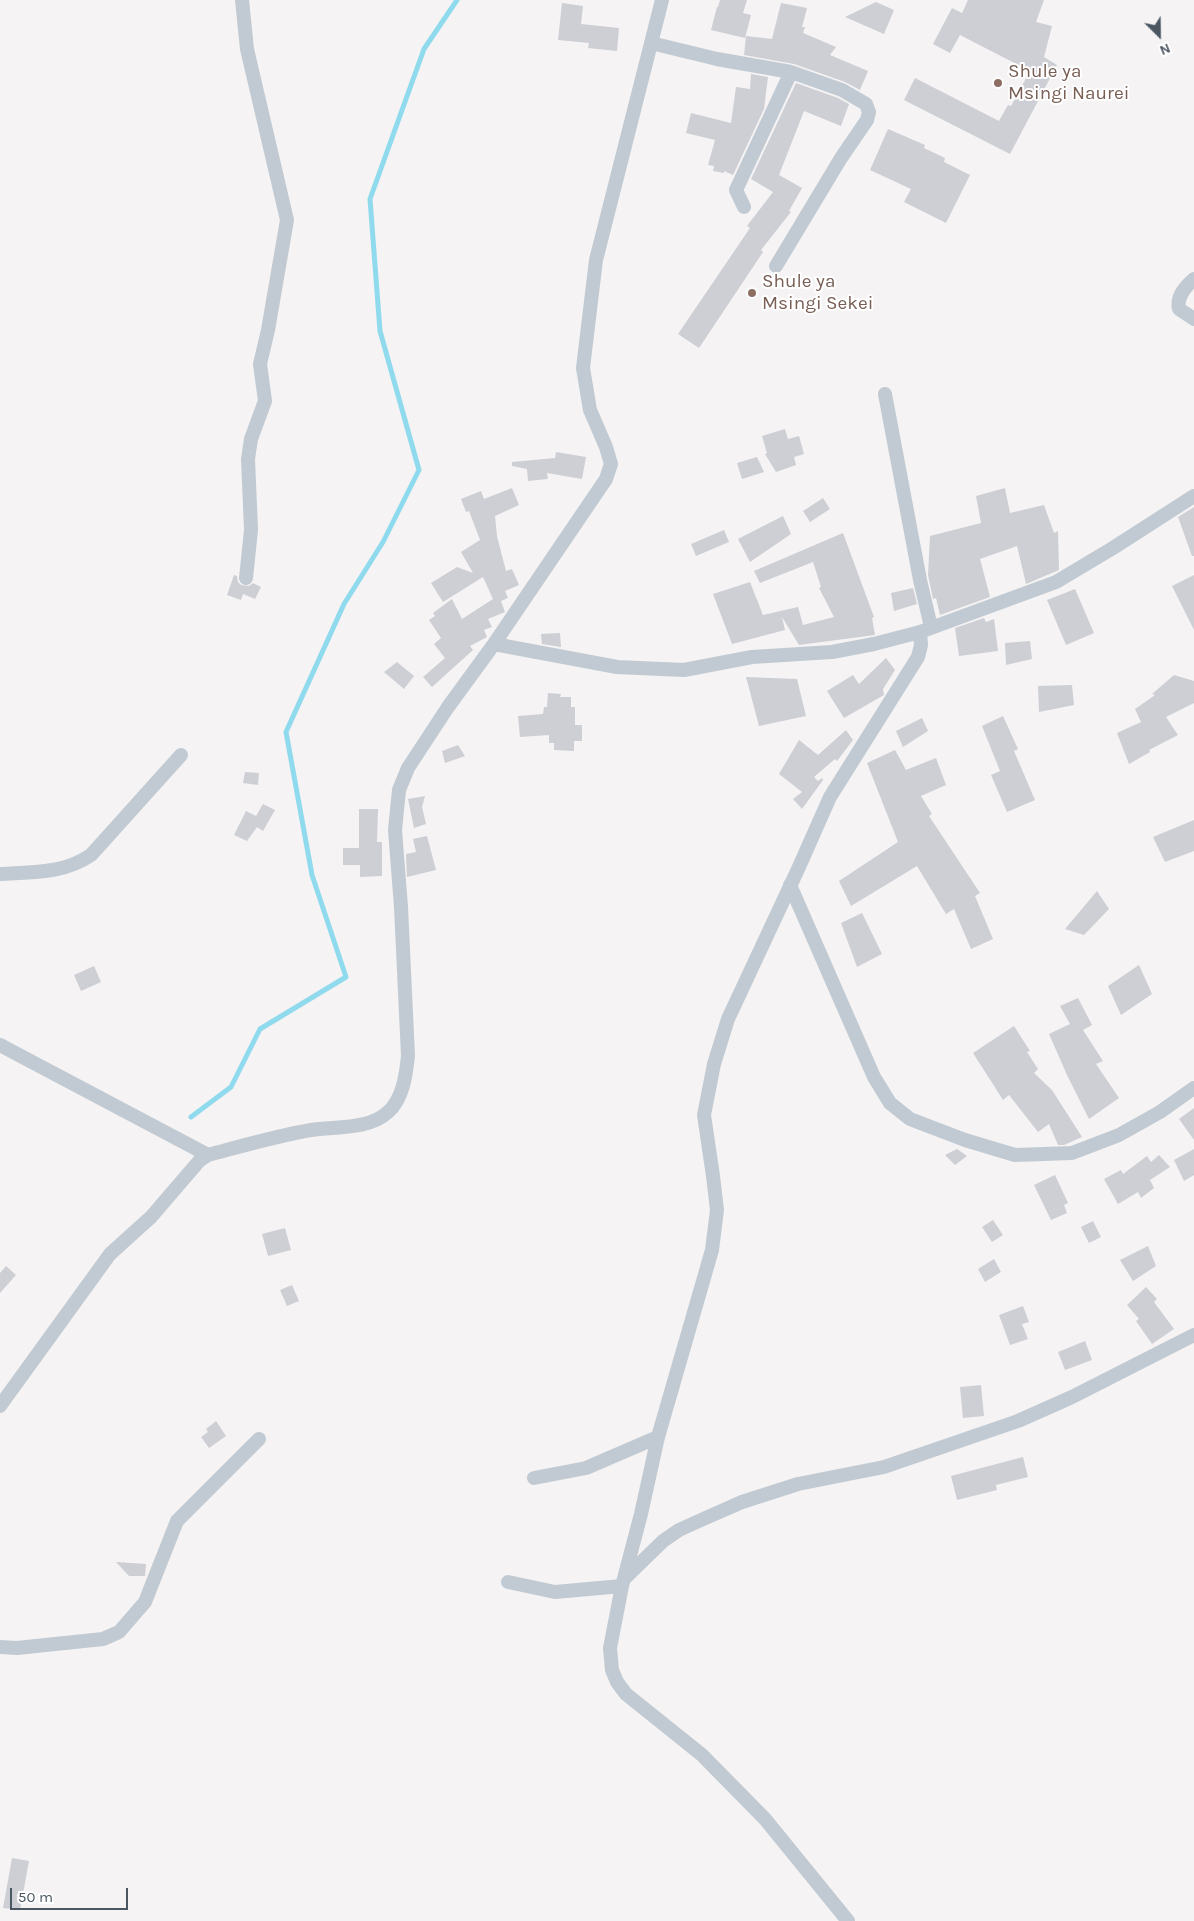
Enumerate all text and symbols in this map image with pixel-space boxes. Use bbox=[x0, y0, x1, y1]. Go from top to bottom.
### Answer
north arrow bbox=[1134, 10, 1184, 60]
text: N bbox=[1157, 39, 1173, 59]
place label: Shule ya Msingi Naurei bbox=[1008, 61, 1129, 105]
marker: Shule ya Msingi Naurei bbox=[992, 77, 1004, 89]
place label: Shule ya Msingi Sekei bbox=[762, 271, 873, 315]
marker: Shule ya Msingi Sekei bbox=[746, 287, 758, 299]
scale bar bbox=[12, 1878, 130, 1910]
text: 50 m bbox=[18, 1888, 53, 1906]

